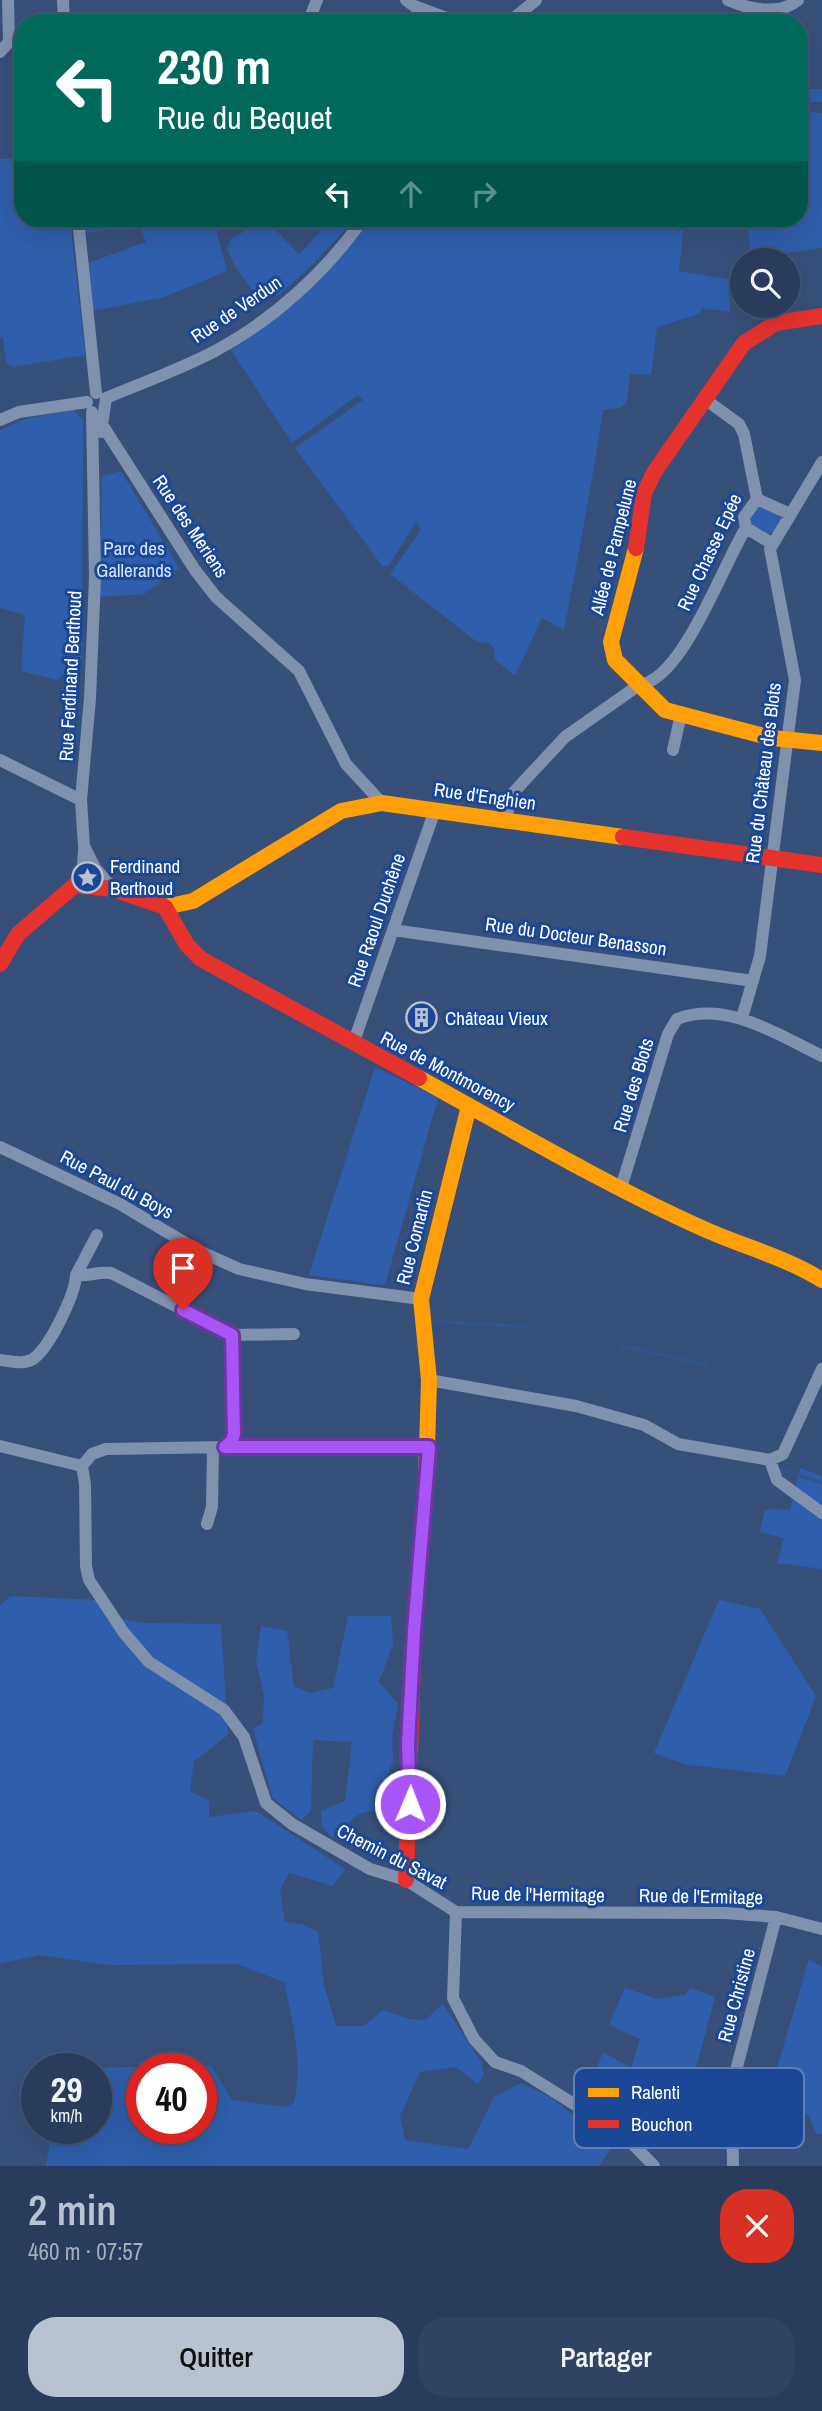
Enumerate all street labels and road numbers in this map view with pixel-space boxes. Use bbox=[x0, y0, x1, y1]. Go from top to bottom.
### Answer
street label: Rue de Verdun bbox=[186, 269, 286, 349]
street label: Rue des Meriens bbox=[147, 470, 235, 583]
street label: Allée de Pampelune bbox=[583, 476, 642, 619]
street label: Rue Chasse Epée bbox=[670, 489, 748, 615]
street label: Rue Ferdinand Berthoud bbox=[53, 590, 87, 762]
street label: Rue du Château des Blots bbox=[739, 681, 787, 865]
street label: Rue d'Enghien bbox=[432, 776, 538, 816]
street label: Rue Raoul Duchêne bbox=[341, 849, 411, 991]
street label: Rue du Docteur Benasson bbox=[484, 910, 668, 962]
street label: Rue de Montmorency bbox=[376, 1025, 520, 1118]
street label: Rue des Blots bbox=[606, 1035, 660, 1135]
street label: Rue Paul du Boys bbox=[56, 1143, 178, 1225]
street label: Rue Comartin bbox=[390, 1187, 438, 1287]
street label: Chemin du Savat bbox=[332, 1817, 452, 1895]
street label: Rue de l'Hermitage bbox=[471, 1880, 605, 1908]
street label: Rue de l'Ermitage bbox=[639, 1882, 763, 1910]
street label: Rue Christine bbox=[711, 1945, 761, 2045]

